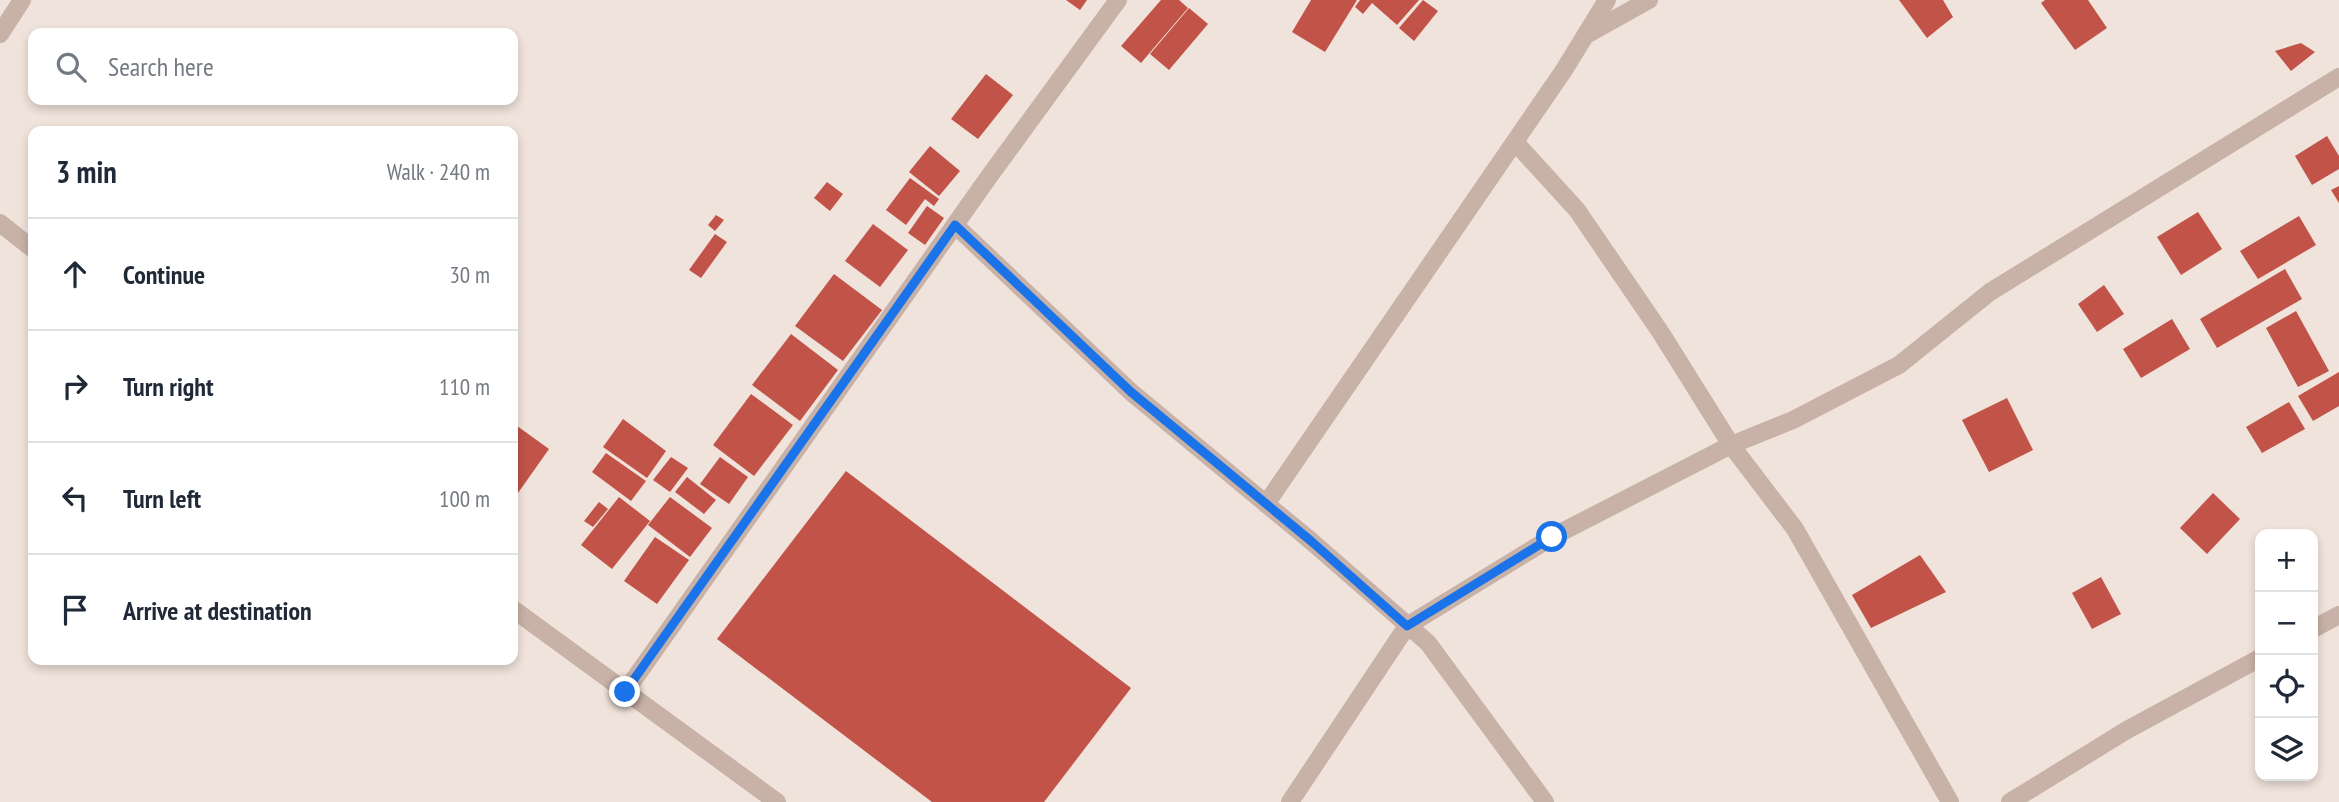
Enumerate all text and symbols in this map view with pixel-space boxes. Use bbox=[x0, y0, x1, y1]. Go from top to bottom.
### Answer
search box bbox=[28, 28, 518, 105]
icon: search bbox=[52, 48, 90, 86]
text: Search here bbox=[108, 50, 214, 83]
text: 3 min bbox=[56, 152, 117, 191]
text: Walk · 240 m bbox=[387, 157, 490, 186]
icon: ahead bbox=[56, 255, 94, 293]
text: Continue bbox=[123, 258, 205, 291]
text: 30 m bbox=[449, 260, 490, 289]
icon: right bbox=[56, 367, 94, 405]
text: Turn right bbox=[123, 370, 214, 403]
text: 110 m bbox=[439, 372, 490, 401]
icon: left bbox=[56, 479, 94, 517]
text: Turn left bbox=[123, 482, 201, 515]
text: 100 m bbox=[439, 484, 490, 513]
route start bbox=[1536, 521, 1567, 552]
map controls bbox=[2255, 529, 2318, 781]
button: + bbox=[2255, 529, 2318, 592]
icon: arrive bbox=[56, 591, 94, 629]
button: − bbox=[2255, 592, 2318, 655]
text: Arrive at destination bbox=[123, 594, 312, 627]
button: locate bbox=[2255, 655, 2318, 718]
route end bbox=[609, 676, 640, 707]
button: layers bbox=[2255, 718, 2318, 781]

